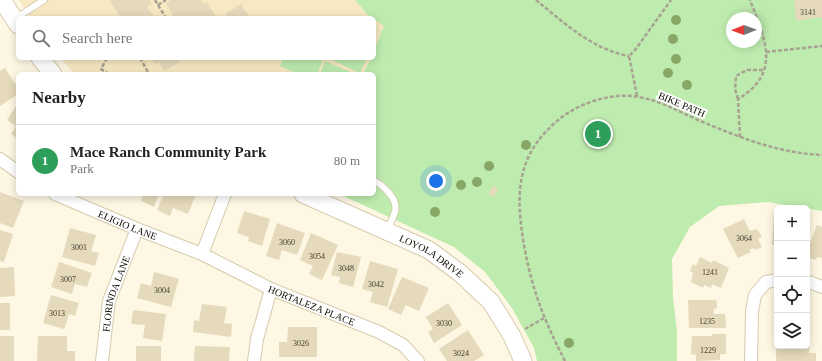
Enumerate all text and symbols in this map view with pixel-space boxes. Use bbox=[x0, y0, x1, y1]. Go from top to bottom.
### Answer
house number: 3141 bbox=[800, 8, 816, 17]
north arrow bbox=[726, 12, 762, 48]
search box bbox=[16, 16, 376, 60]
icon: search bbox=[30, 27, 52, 49]
text: Search here bbox=[62, 30, 132, 46]
text: Nearby bbox=[32, 88, 86, 107]
street label: BIKE PATH bbox=[657, 90, 707, 119]
pin: 1 bbox=[585, 119, 611, 149]
text: Mace Ranch Community Park bbox=[70, 144, 266, 160]
text: 1 bbox=[42, 153, 48, 168]
text: 80 m bbox=[334, 153, 360, 168]
text: Park bbox=[70, 161, 94, 176]
your location bbox=[426, 171, 446, 191]
map controls bbox=[774, 205, 810, 349]
button: + bbox=[774, 205, 810, 241]
street label: ELIGIO LANE bbox=[97, 208, 159, 242]
street label: LOYOLA DRIVE bbox=[398, 233, 466, 280]
house number: 3064 bbox=[736, 234, 752, 243]
house number: 3060 bbox=[279, 238, 295, 247]
button: − bbox=[774, 241, 810, 277]
house number: 3001 bbox=[71, 243, 87, 252]
house number: 3054 bbox=[309, 252, 325, 261]
street label: FLORINDA LANE bbox=[100, 254, 132, 333]
house number: 3048 bbox=[338, 264, 354, 273]
house number: 1241 bbox=[702, 268, 718, 277]
house number: 3007 bbox=[60, 275, 76, 284]
button: locate bbox=[774, 277, 810, 313]
house number: 3042 bbox=[368, 280, 384, 289]
street label: HORTALEZA PLACE bbox=[267, 284, 356, 328]
house number: 3004 bbox=[154, 286, 170, 295]
house number: 3013 bbox=[49, 309, 65, 318]
button: layers bbox=[774, 313, 810, 349]
house number: 1235 bbox=[699, 317, 715, 326]
house number: 3030 bbox=[436, 319, 452, 328]
house number: 3026 bbox=[293, 339, 309, 348]
house number: 1229 bbox=[700, 346, 716, 355]
house number: 3024 bbox=[453, 349, 469, 358]

